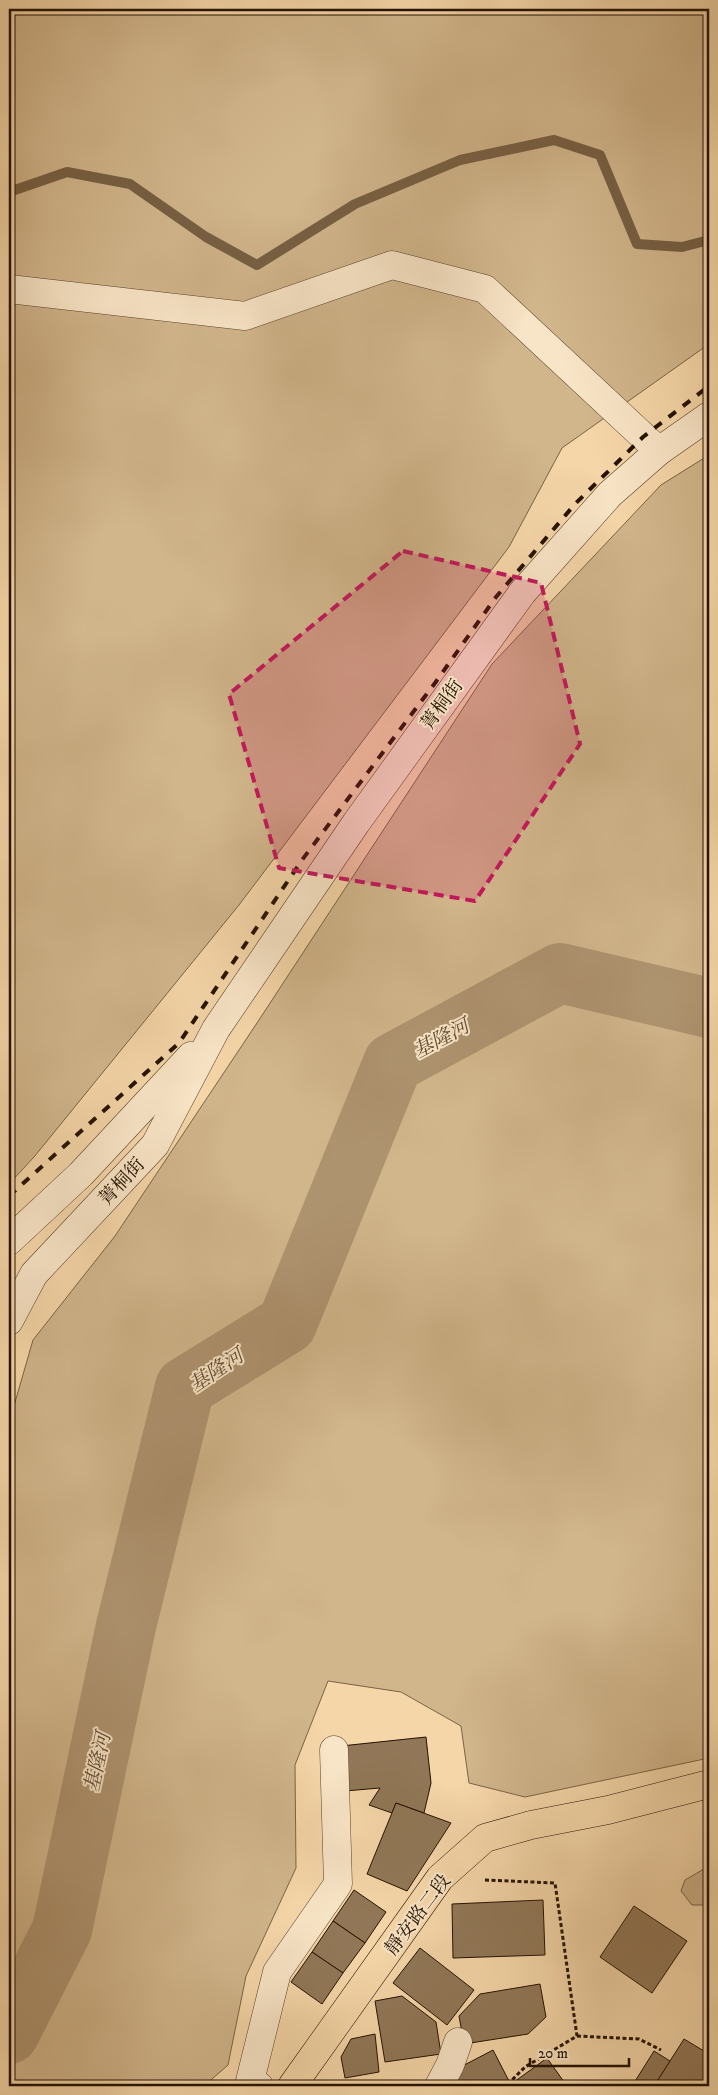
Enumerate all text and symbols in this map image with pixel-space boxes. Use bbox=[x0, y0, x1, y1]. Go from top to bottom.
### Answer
street label: 菁桐街 bbox=[416, 675, 468, 735]
water label: 基隆河 bbox=[409, 1013, 477, 1064]
street label: 菁桐街 bbox=[94, 1153, 150, 1211]
water label: 基隆河 bbox=[185, 1342, 251, 1398]
water label: 基隆河 bbox=[80, 1727, 118, 1794]
street label: 靜安路二段 bbox=[380, 1870, 456, 1960]
scale bar bbox=[530, 2035, 629, 2067]
text: 20 m bbox=[538, 2044, 568, 2063]

